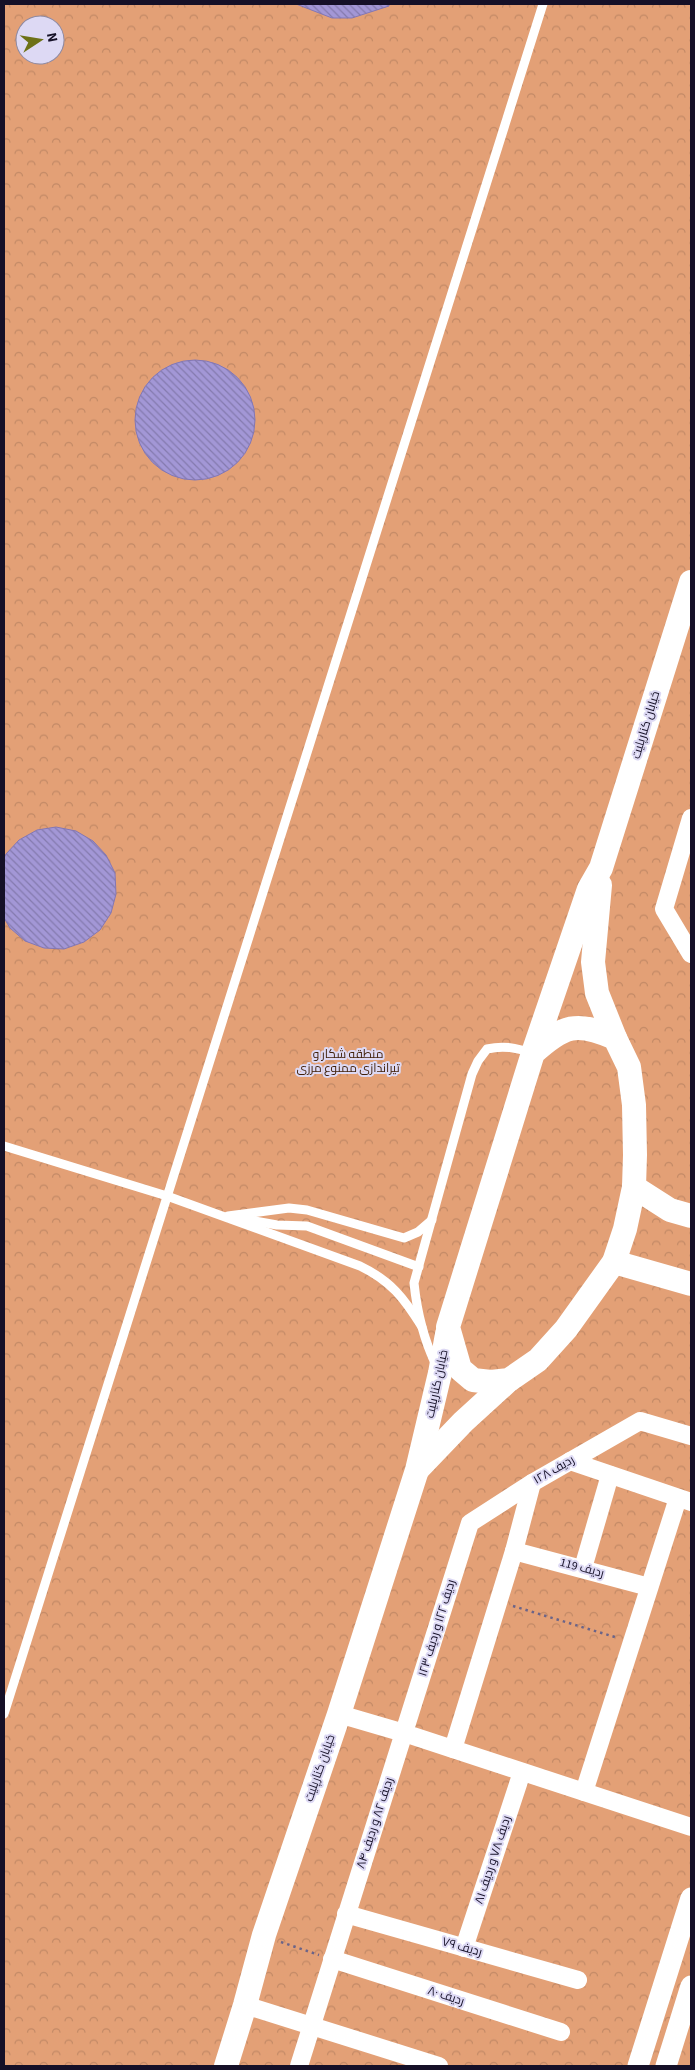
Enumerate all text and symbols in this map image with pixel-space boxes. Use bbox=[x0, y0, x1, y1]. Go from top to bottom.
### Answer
north arrow bbox=[15, 15, 65, 65]
text: N bbox=[41, 31, 62, 44]
street label: خیابان کنارپلیت bbox=[628, 689, 664, 761]
park label: منطقه شکار و تیراندازی ممنوع مرزی bbox=[296, 1046, 400, 1077]
street label: خیابان کنارپلیت bbox=[421, 1348, 453, 1420]
street label: ردیف ۱۲۸ bbox=[530, 1451, 578, 1489]
street label: ردیف 119 bbox=[558, 1554, 606, 1582]
street label: ردیف ۱۲۲ و ردیف ۱۲۳ bbox=[414, 1578, 460, 1678]
street label: خیابان کنارپلیت bbox=[301, 1732, 339, 1804]
street label: ردیف ۸۲ و ردیف ۸۴ bbox=[352, 1775, 398, 1871]
street label: ردیف ۷۸ و ردیف ۸۱ bbox=[471, 1814, 515, 1906]
street label: ردیف ۷۹ bbox=[440, 1933, 484, 1961]
street label: ردیف ۸۰ bbox=[425, 1982, 467, 2010]

